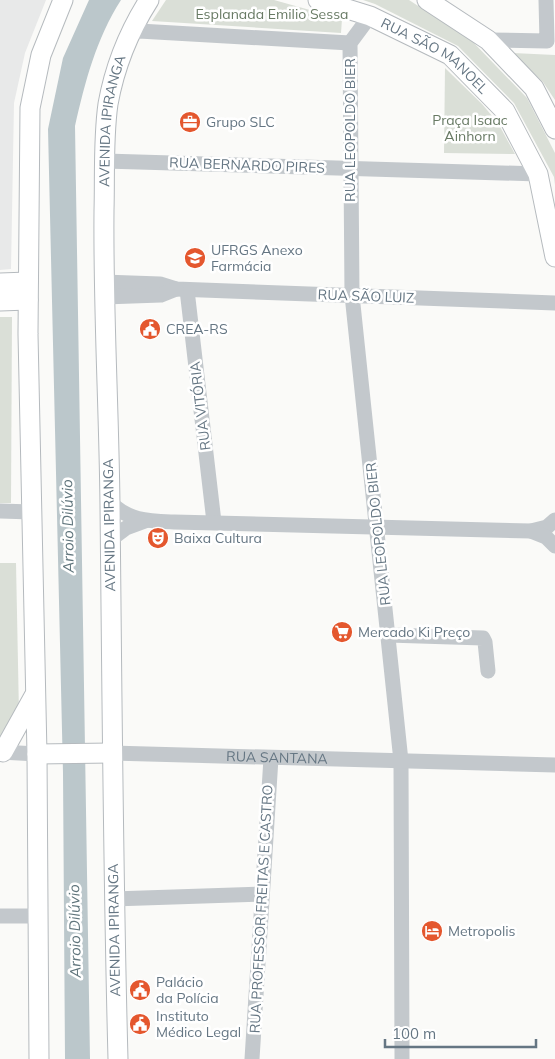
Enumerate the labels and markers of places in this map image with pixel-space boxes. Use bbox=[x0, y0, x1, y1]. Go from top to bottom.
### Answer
office icon: Grupo SLC bbox=[178, 110, 202, 134]
place label: Grupo SLC bbox=[206, 113, 275, 131]
place label: UFRGS Anexo Farmácia bbox=[211, 241, 303, 275]
school or university icon: UFRGS Anexo Farmácia bbox=[183, 246, 207, 270]
public building icon: CREA-RS bbox=[138, 317, 162, 341]
place label: CREA-RS bbox=[166, 320, 228, 338]
theatre icon: Baixa Cultura bbox=[146, 526, 170, 550]
place label: Baixa Cultura bbox=[174, 529, 262, 547]
supermarket icon: Mercado Ki Preço bbox=[330, 620, 354, 644]
place label: Mercado Ki Preço bbox=[358, 623, 470, 641]
hotel icon: Metropolis bbox=[420, 919, 444, 943]
place label: Metropolis bbox=[448, 922, 516, 940]
place label: Palácio da Polícia bbox=[156, 973, 219, 1007]
public building icon: Palácio da Polícia bbox=[128, 978, 152, 1002]
place label: Instituto Médico Legal bbox=[156, 1007, 241, 1041]
public building icon: Instituto Médico Legal bbox=[128, 1012, 152, 1036]

